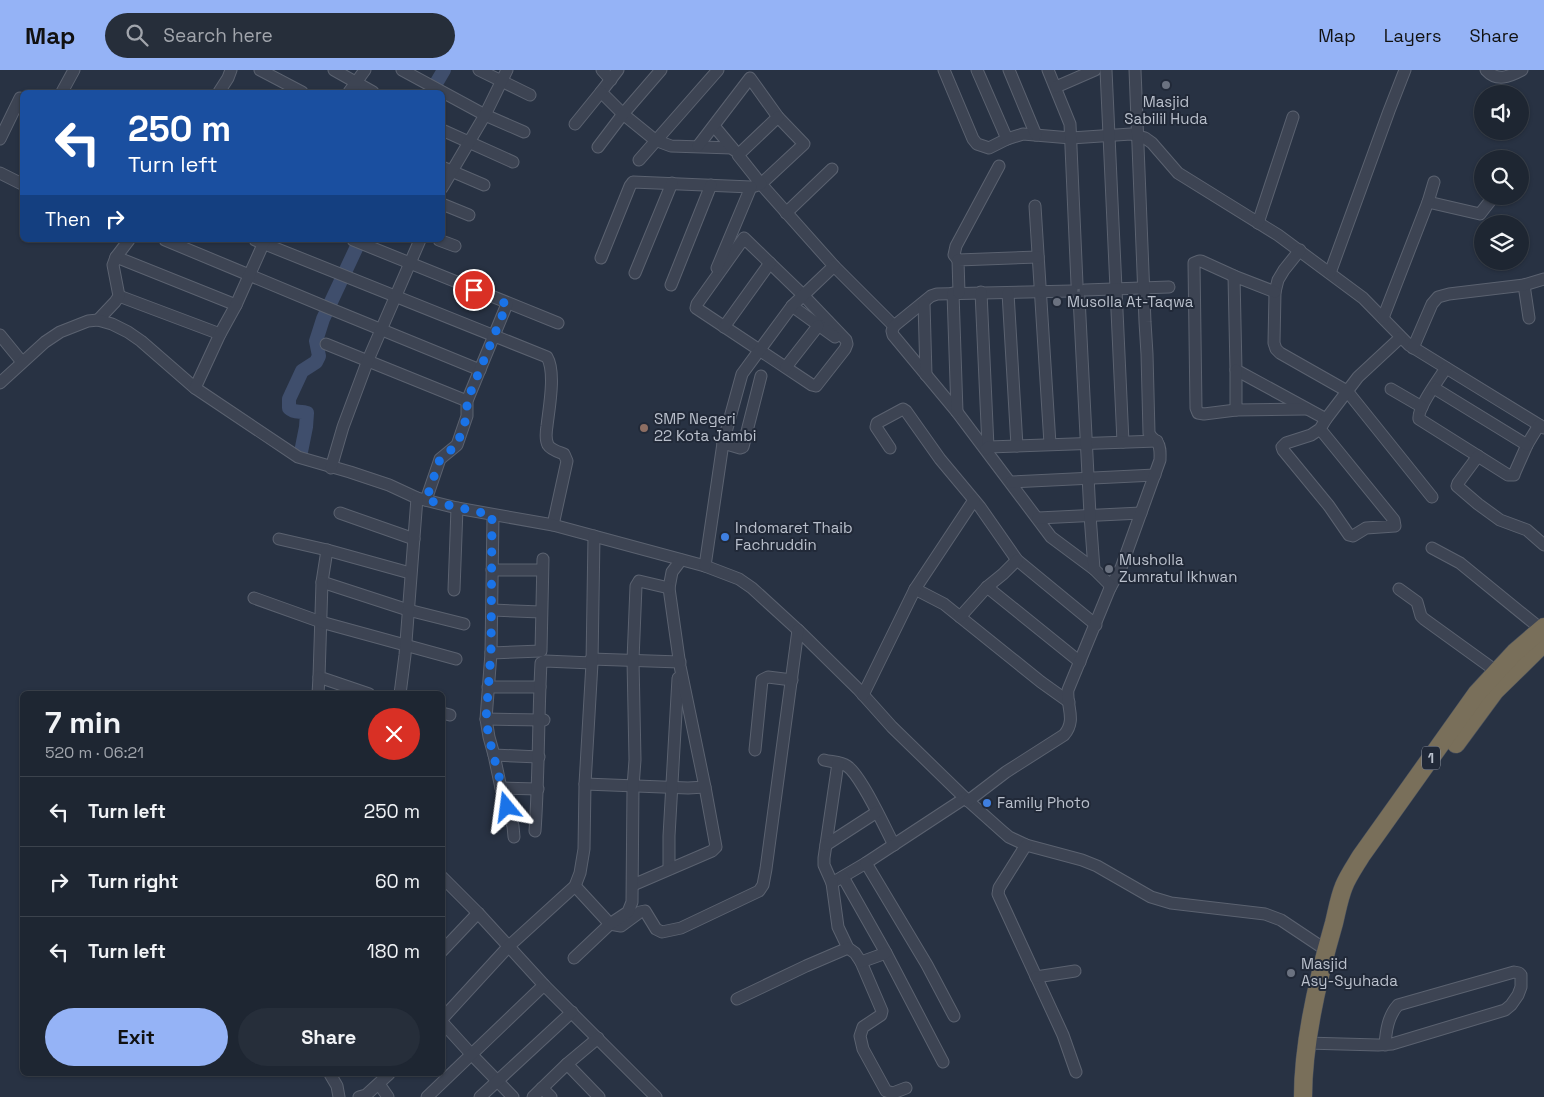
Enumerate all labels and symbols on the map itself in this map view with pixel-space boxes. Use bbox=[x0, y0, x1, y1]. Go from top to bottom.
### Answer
marker: Masjid Sabilil Huda bbox=[1160, 79, 1172, 91]
place label: Masjid Sabilil Huda bbox=[1124, 92, 1208, 128]
pin bbox=[453, 269, 495, 311]
place label: Musolla At-Taqwa bbox=[1067, 292, 1194, 311]
marker: Musolla At-Taqwa bbox=[1051, 296, 1063, 308]
place label: SMP Negeri 22 Kota Jambi bbox=[654, 409, 757, 445]
marker: SMP Negeri 22 Kota Jambi bbox=[638, 422, 650, 434]
place label: Indomaret Thaib Fachruddin bbox=[735, 518, 853, 554]
marker: Indomaret Thaib Fachruddin bbox=[719, 531, 731, 543]
place label: Musholla Zumratul Ikhwan bbox=[1119, 550, 1237, 586]
marker: Musholla Zumratul Ikhwan bbox=[1103, 563, 1115, 575]
road number: 1 bbox=[1422, 746, 1440, 770]
position arrow bbox=[480, 780, 532, 832]
place label: Family Photo bbox=[997, 793, 1090, 812]
marker: Family Photo bbox=[981, 797, 993, 809]
place label: Masjid Asy-Syuhada bbox=[1301, 954, 1398, 990]
marker: Masjid Asy-Syuhada bbox=[1285, 967, 1297, 979]

